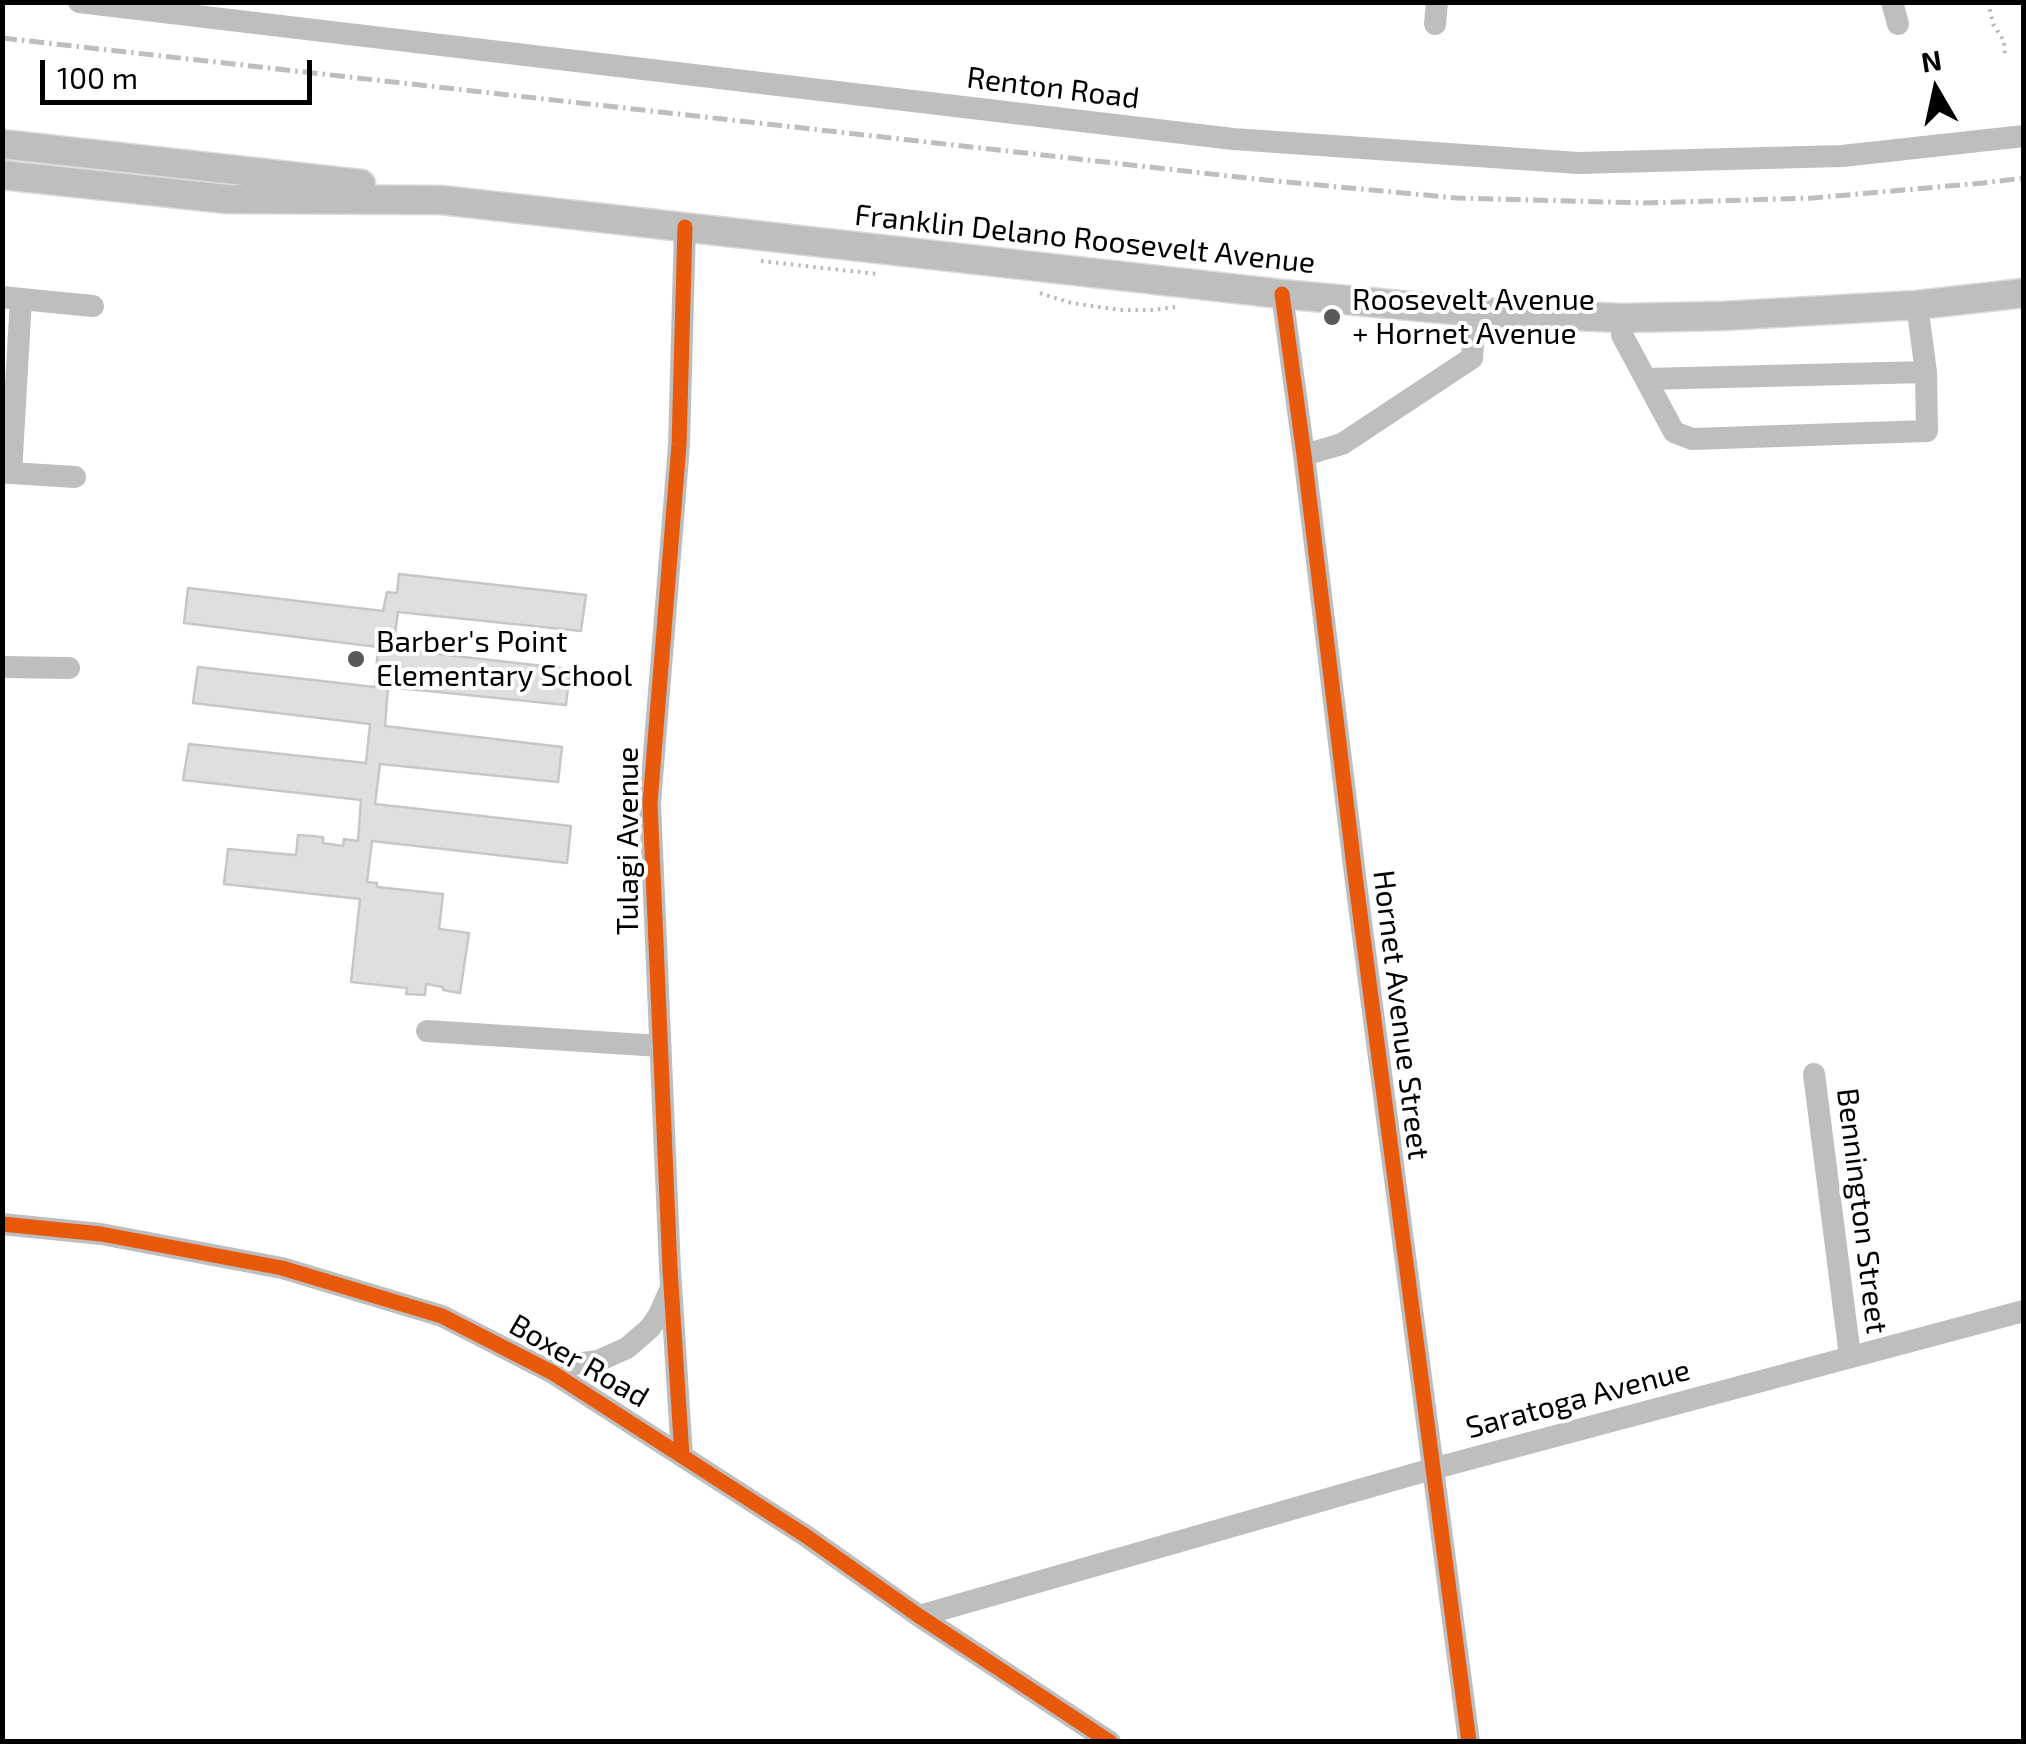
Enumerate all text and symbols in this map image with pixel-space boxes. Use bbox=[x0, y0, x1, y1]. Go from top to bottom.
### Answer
scale bar bbox=[45, 40, 318, 102]
north arrow bbox=[1886, 40, 1986, 140]
text: N bbox=[1919, 42, 1944, 79]
text: 100 m bbox=[57, 59, 138, 95]
street label: Renton Road bbox=[965, 60, 1141, 116]
street label: Franklin Delano Roosevelt Avenue bbox=[853, 197, 1317, 281]
place label: Roosevelt Avenue + Hornet Avenue bbox=[1352, 282, 1595, 352]
marker: Roosevelt Avenue + Hornet Avenue bbox=[1321, 306, 1343, 328]
place label: Barber's Point Elementary School bbox=[376, 624, 632, 694]
marker: Barber's Point Elementary School bbox=[345, 648, 367, 670]
street label: Tulagi Avenue bbox=[610, 747, 646, 935]
street label: Hornet Avenue Street bbox=[1365, 868, 1437, 1162]
street label: Bennington Street bbox=[1829, 1086, 1895, 1336]
street label: Boxer Road bbox=[503, 1307, 655, 1415]
street label: Saratoga Avenue bbox=[1462, 1352, 1694, 1446]

